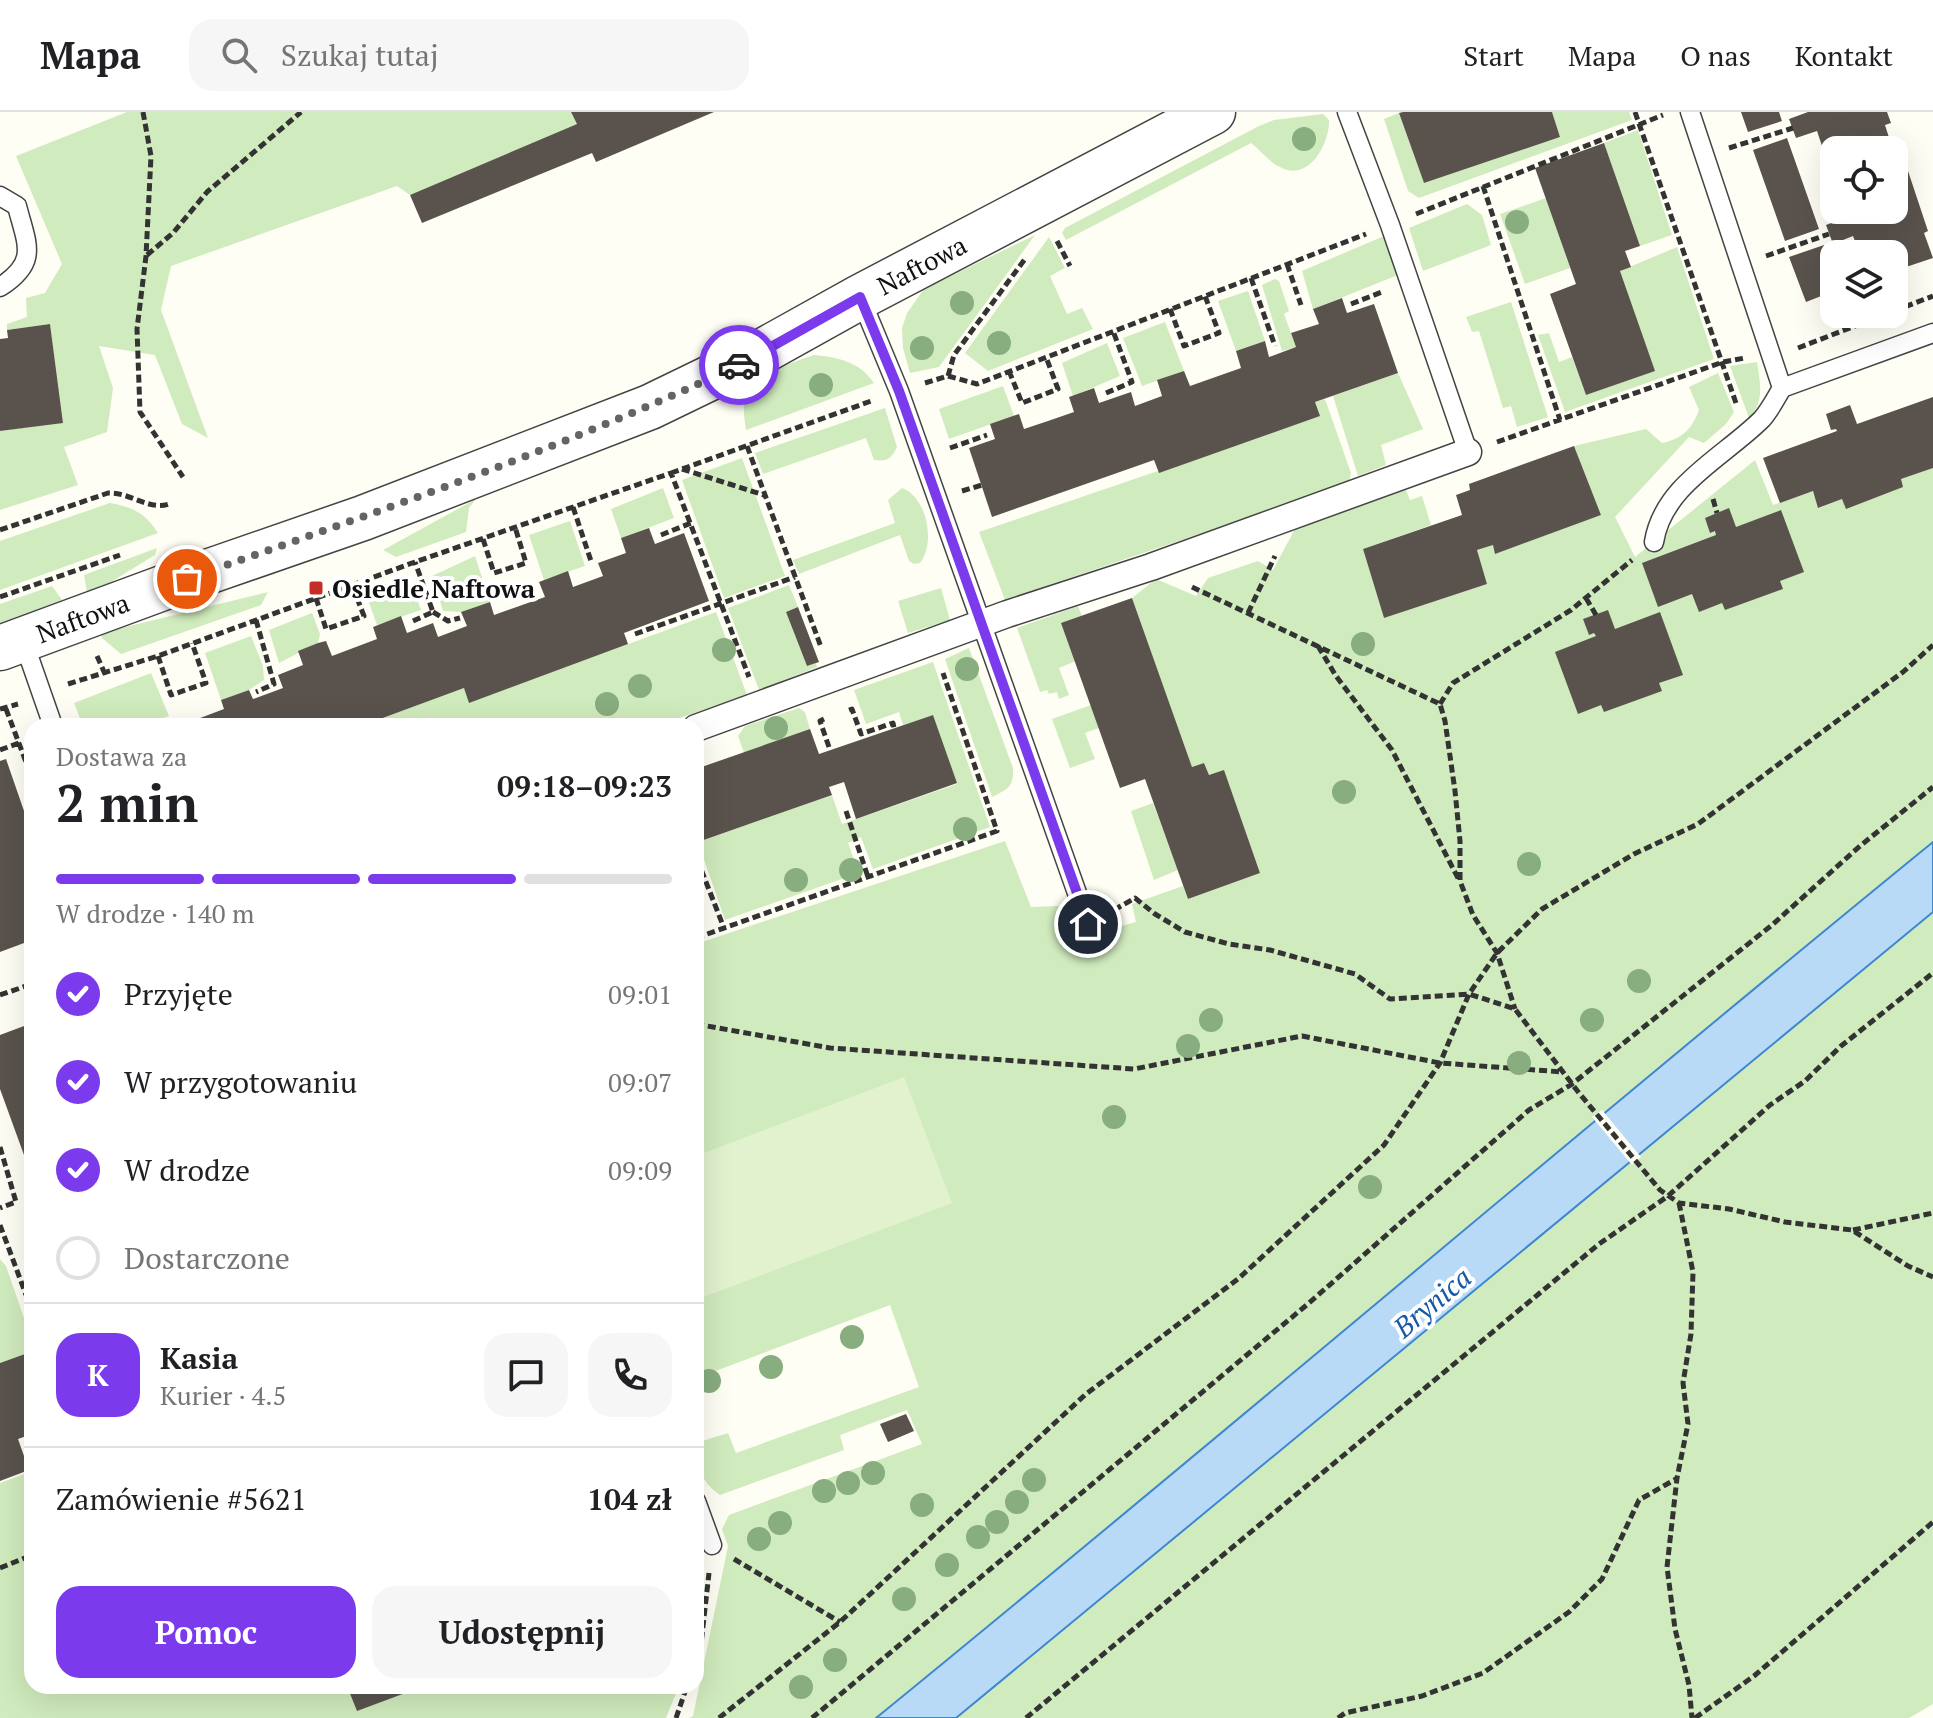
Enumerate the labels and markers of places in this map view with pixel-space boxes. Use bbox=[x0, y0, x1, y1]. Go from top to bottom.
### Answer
pin bbox=[153, 545, 221, 613]
place label: Osiedle Naftowa bbox=[332, 571, 536, 605]
marker: Osiedle Naftowa bbox=[307, 579, 325, 597]
pin bbox=[1054, 890, 1122, 958]

